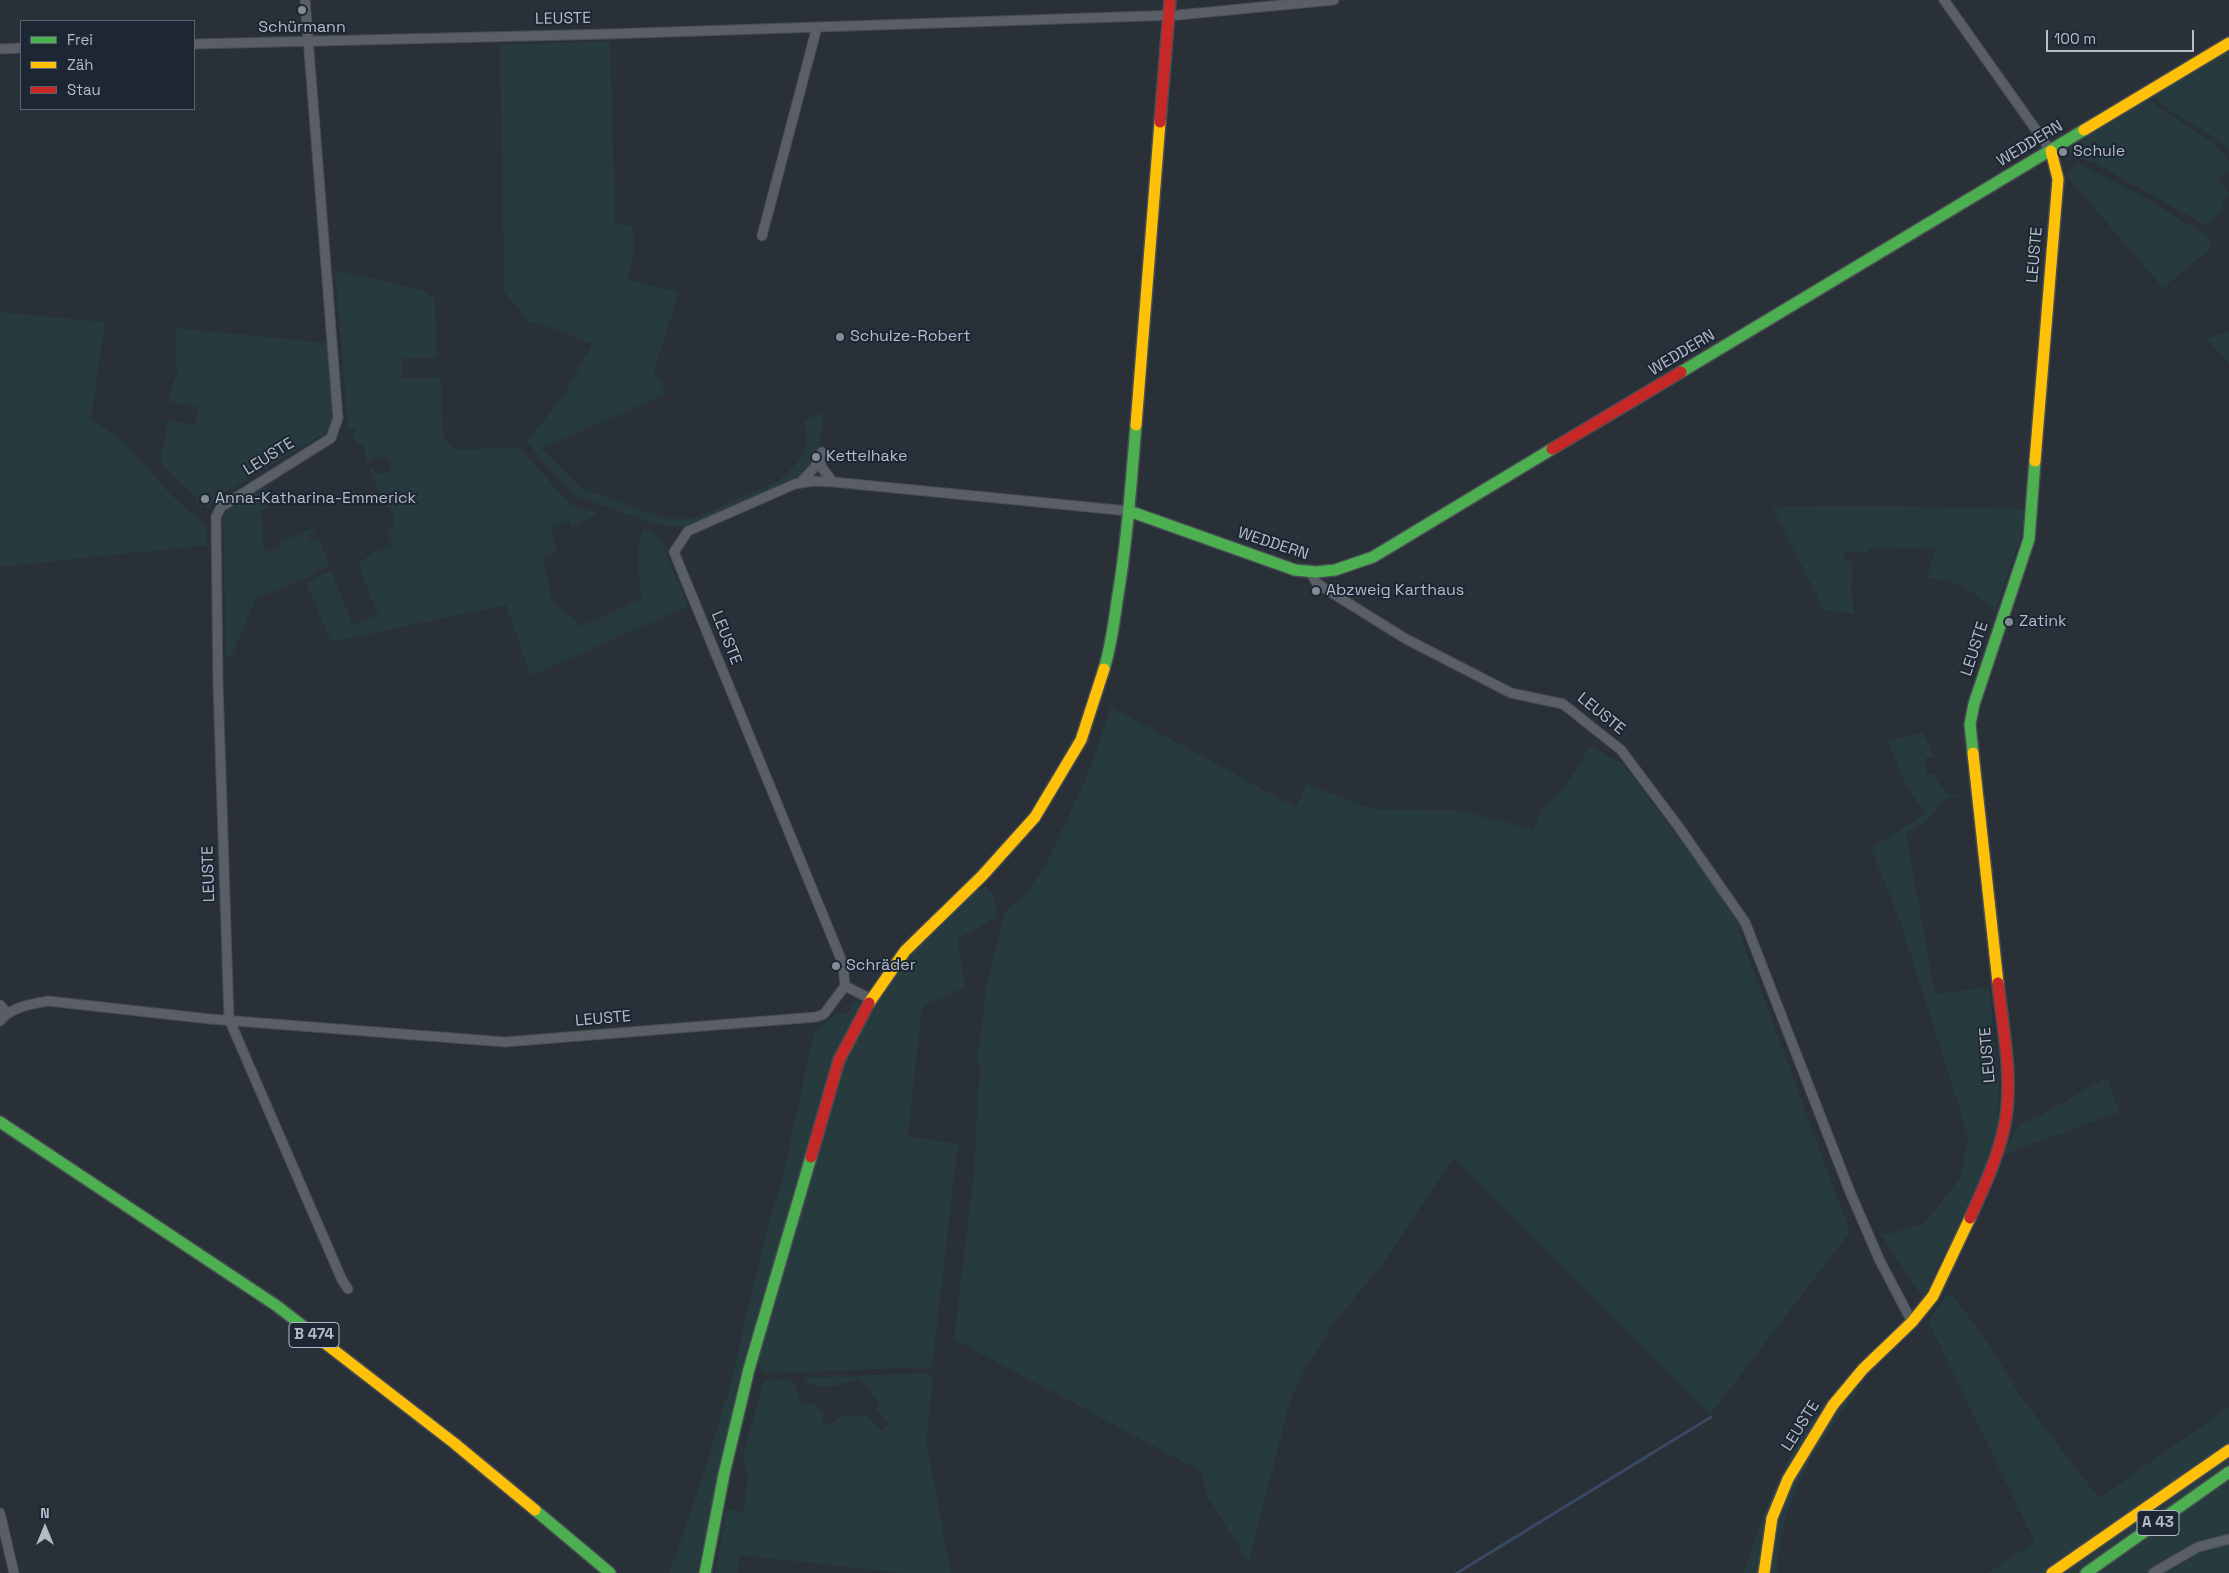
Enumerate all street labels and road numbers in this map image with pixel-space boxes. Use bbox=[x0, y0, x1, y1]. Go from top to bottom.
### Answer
street label: LEUSTE bbox=[535, 9, 591, 29]
street label: WEDDERN bbox=[1994, 117, 2066, 171]
street label: LEUSTE bbox=[2023, 226, 2047, 284]
street label: WEDDERN bbox=[1646, 326, 1718, 380]
street label: LEUSTE bbox=[240, 434, 298, 480]
street label: WEDDERN bbox=[1235, 524, 1311, 564]
street label: LEUSTE bbox=[707, 608, 745, 668]
street label: LEUSTE bbox=[1957, 619, 1993, 679]
street label: LEUSTE bbox=[1573, 689, 1629, 739]
street label: LEUSTE bbox=[198, 846, 220, 902]
street label: LEUSTE bbox=[574, 1007, 632, 1031]
street label: LEUSTE bbox=[1976, 1026, 2000, 1084]
road number: B 474 bbox=[289, 1322, 339, 1348]
street label: LEUSTE bbox=[1778, 1397, 1824, 1455]
road number: A 43 bbox=[2137, 1510, 2179, 1536]

